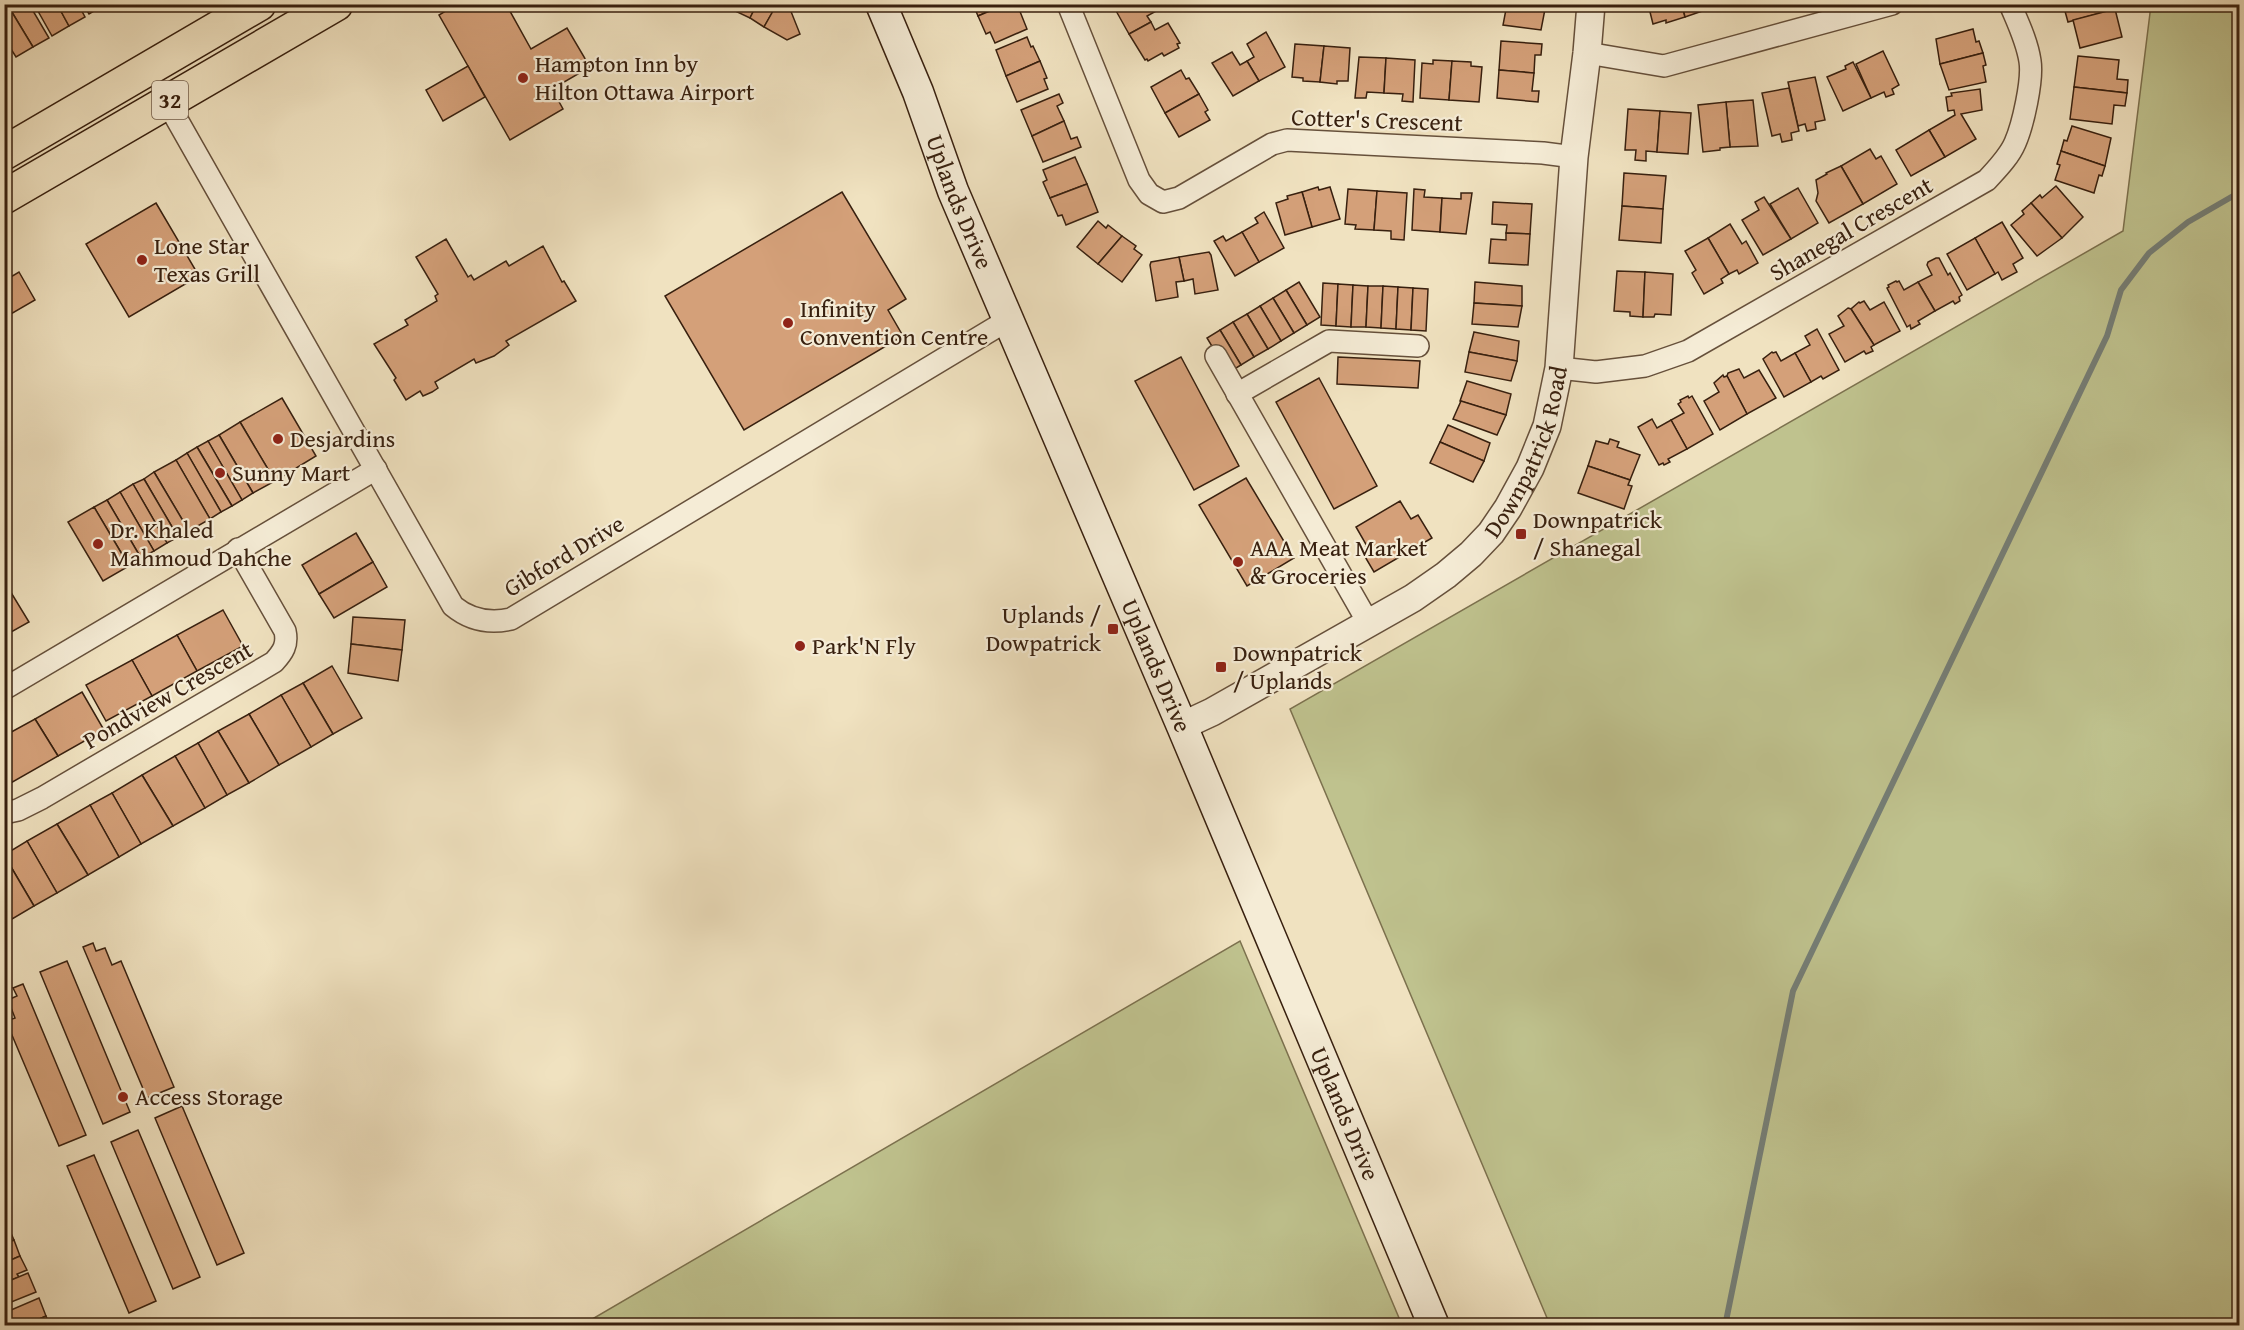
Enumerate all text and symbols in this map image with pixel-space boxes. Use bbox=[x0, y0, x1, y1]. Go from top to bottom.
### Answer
place label: Hampton Inn by Hilton Ottawa Airport bbox=[535, 46, 755, 109]
marker: Hampton Inn by Hilton Ottawa Airport bbox=[516, 71, 530, 85]
road number: 32 bbox=[152, 81, 188, 119]
street label: Cotter's Crescent bbox=[1291, 99, 1464, 140]
street label: Uplands Drive bbox=[918, 130, 1002, 274]
street label: Shanegal Crescent bbox=[1762, 167, 1940, 290]
place label: Lone Star Texas Grill bbox=[154, 228, 260, 291]
marker: Lone Star Texas Grill bbox=[135, 253, 149, 267]
place label: Infinity Convention Centre bbox=[800, 291, 988, 354]
marker: Infinity Convention Centre bbox=[781, 316, 795, 330]
street label: Downpatrick Road bbox=[1475, 362, 1576, 544]
place label: Desjardins bbox=[290, 421, 395, 456]
marker: Desjardins bbox=[271, 432, 285, 446]
place label: Sunny Mart bbox=[232, 455, 351, 490]
marker: Sunny Mart bbox=[213, 466, 227, 480]
place label: Downpatrick / Shanegal bbox=[1533, 502, 1663, 565]
street label: Gibford Drive bbox=[497, 506, 631, 605]
place label: Dr. Khaled Mahmoud Dahche bbox=[110, 512, 292, 575]
marker: Downpatrick / Shanegal bbox=[1514, 527, 1528, 541]
place label: AAA Meat Market & Groceries bbox=[1250, 530, 1428, 593]
marker: Dr. Khaled Mahmoud Dahche bbox=[91, 537, 105, 551]
marker: AAA Meat Market & Groceries bbox=[1231, 555, 1245, 569]
street label: Uplands Drive bbox=[1113, 594, 1201, 738]
place label: Uplands / Dowpatrick bbox=[986, 597, 1102, 660]
marker: Uplands / Dowpatrick bbox=[1106, 622, 1120, 636]
place label: Park'N Fly bbox=[812, 628, 916, 663]
street label: Pondview Crescent bbox=[76, 631, 260, 757]
place label: Downpatrick / Uplands bbox=[1233, 635, 1363, 698]
marker: Park'N Fly bbox=[793, 639, 807, 653]
marker: Downpatrick / Uplands bbox=[1214, 660, 1228, 674]
street label: Uplands Drive bbox=[1302, 1041, 1389, 1186]
place label: Access Storage bbox=[135, 1079, 283, 1114]
marker: Access Storage bbox=[116, 1090, 130, 1104]

